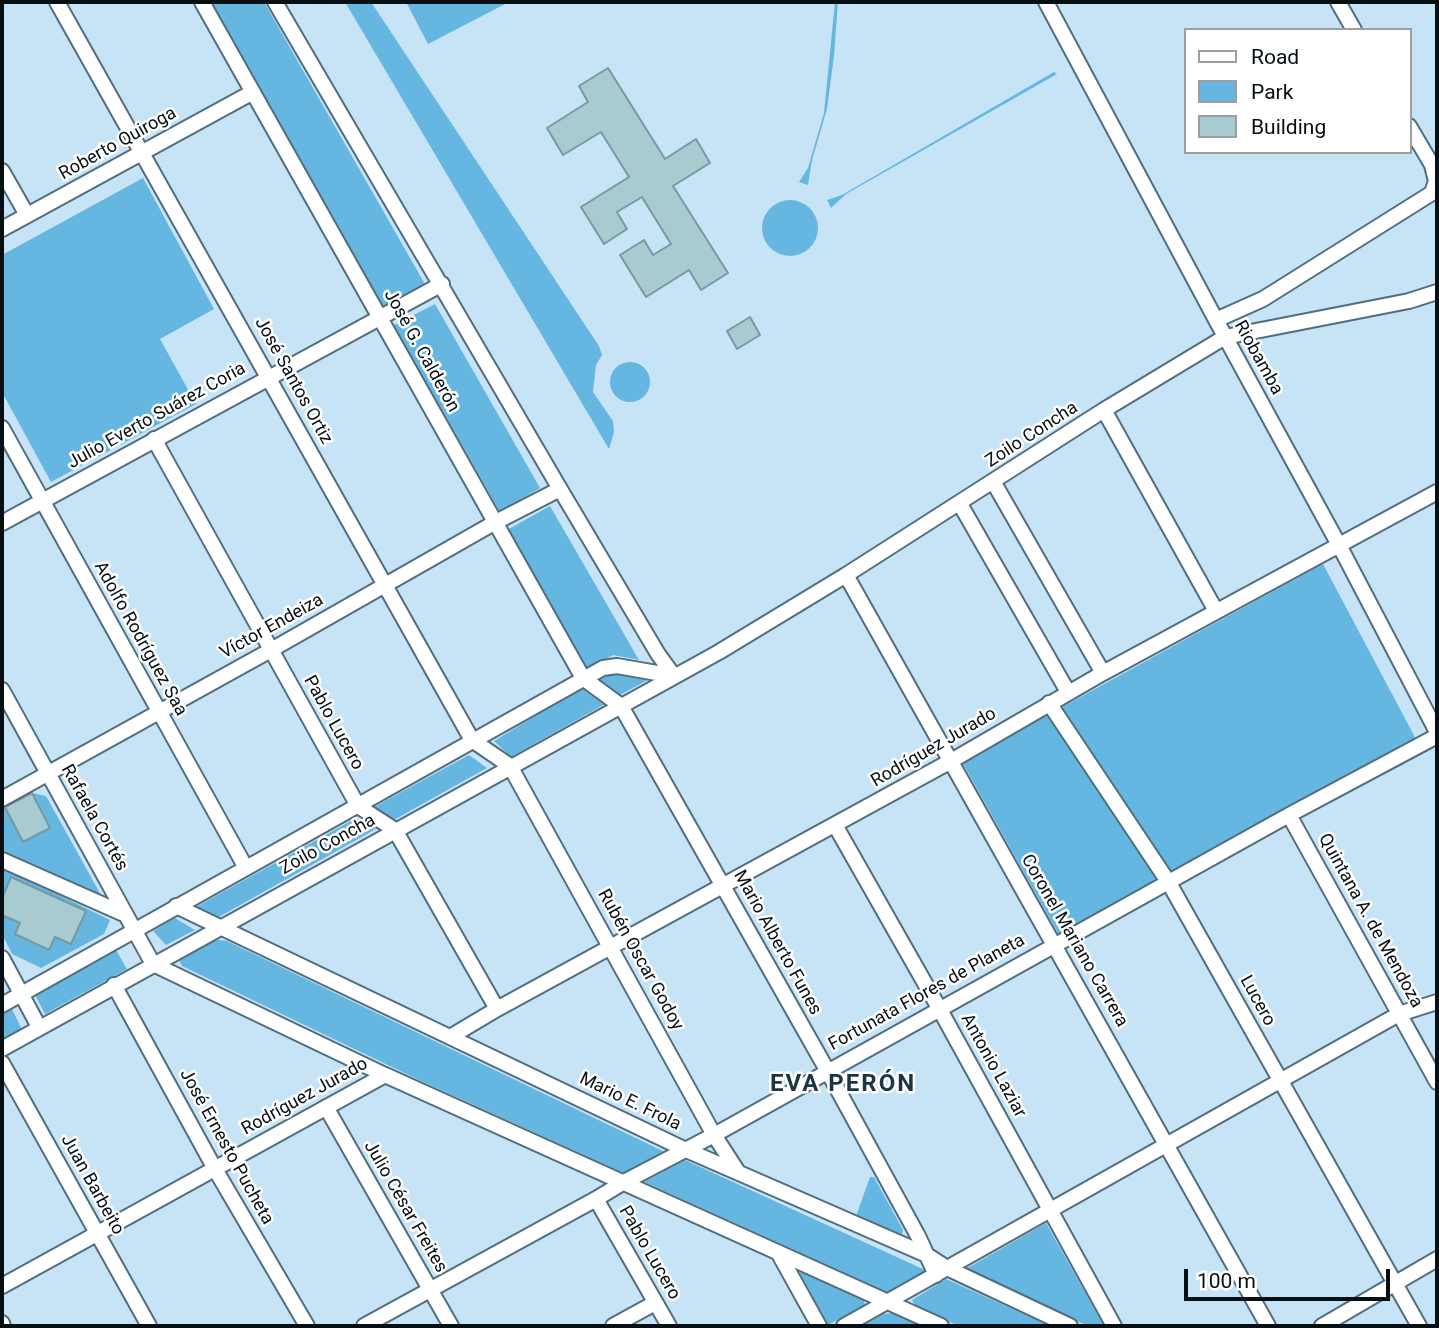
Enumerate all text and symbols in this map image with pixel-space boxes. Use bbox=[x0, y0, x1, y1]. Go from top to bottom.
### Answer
legend bbox=[1184, 28, 1411, 154]
text: Road bbox=[1251, 45, 1299, 69]
text: Park bbox=[1251, 80, 1293, 104]
street label: Roberto Quiroga bbox=[56, 103, 180, 185]
text: Building bbox=[1251, 115, 1326, 139]
street label: José G. Calderón bbox=[378, 286, 464, 416]
street label: José Santos Ortiz bbox=[249, 314, 337, 448]
street label: Riobamba bbox=[1229, 317, 1287, 399]
street label: Julio Everto Suárez Coria bbox=[64, 358, 250, 474]
street label: Zoilo Concha bbox=[982, 397, 1082, 473]
street label: Adolfo Rodríguez Saa bbox=[89, 558, 191, 720]
street label: Víctor Endeiza bbox=[217, 590, 327, 664]
street label: Pablo Lucero bbox=[298, 672, 368, 774]
street label: Rodríguez Jurado bbox=[868, 703, 1000, 793]
street label: Rafaela Cortés bbox=[56, 761, 132, 875]
street label: Zoilo Concha bbox=[277, 810, 379, 880]
street label: Quintana A. de Mendoza bbox=[1313, 830, 1427, 1012]
street label: Coronel Mariano Carrera bbox=[1016, 851, 1132, 1031]
street label: Mario Alberto Funes bbox=[728, 867, 826, 1019]
street label: Rubén Oscar Godoy bbox=[592, 886, 688, 1034]
street label: Fortunata Flores de Planeta bbox=[825, 930, 1029, 1056]
street label: Lucero bbox=[1234, 972, 1280, 1030]
street label: Antonio Laziar bbox=[956, 1010, 1030, 1122]
street label: Rodríguez Jurado bbox=[238, 1053, 372, 1141]
street label: José Ernesto Pucheta bbox=[174, 1065, 278, 1229]
street label: Mario E. Frola bbox=[576, 1068, 684, 1136]
district label: EVA PERÓN bbox=[771, 1071, 915, 1099]
street label: Juan Barbeito bbox=[56, 1131, 128, 1239]
street label: Julio César Freites bbox=[359, 1137, 451, 1277]
street label: Pablo Lucero bbox=[613, 1202, 685, 1304]
scale bar bbox=[1187, 1254, 1394, 1298]
text: 100 m bbox=[1197, 1269, 1256, 1293]

